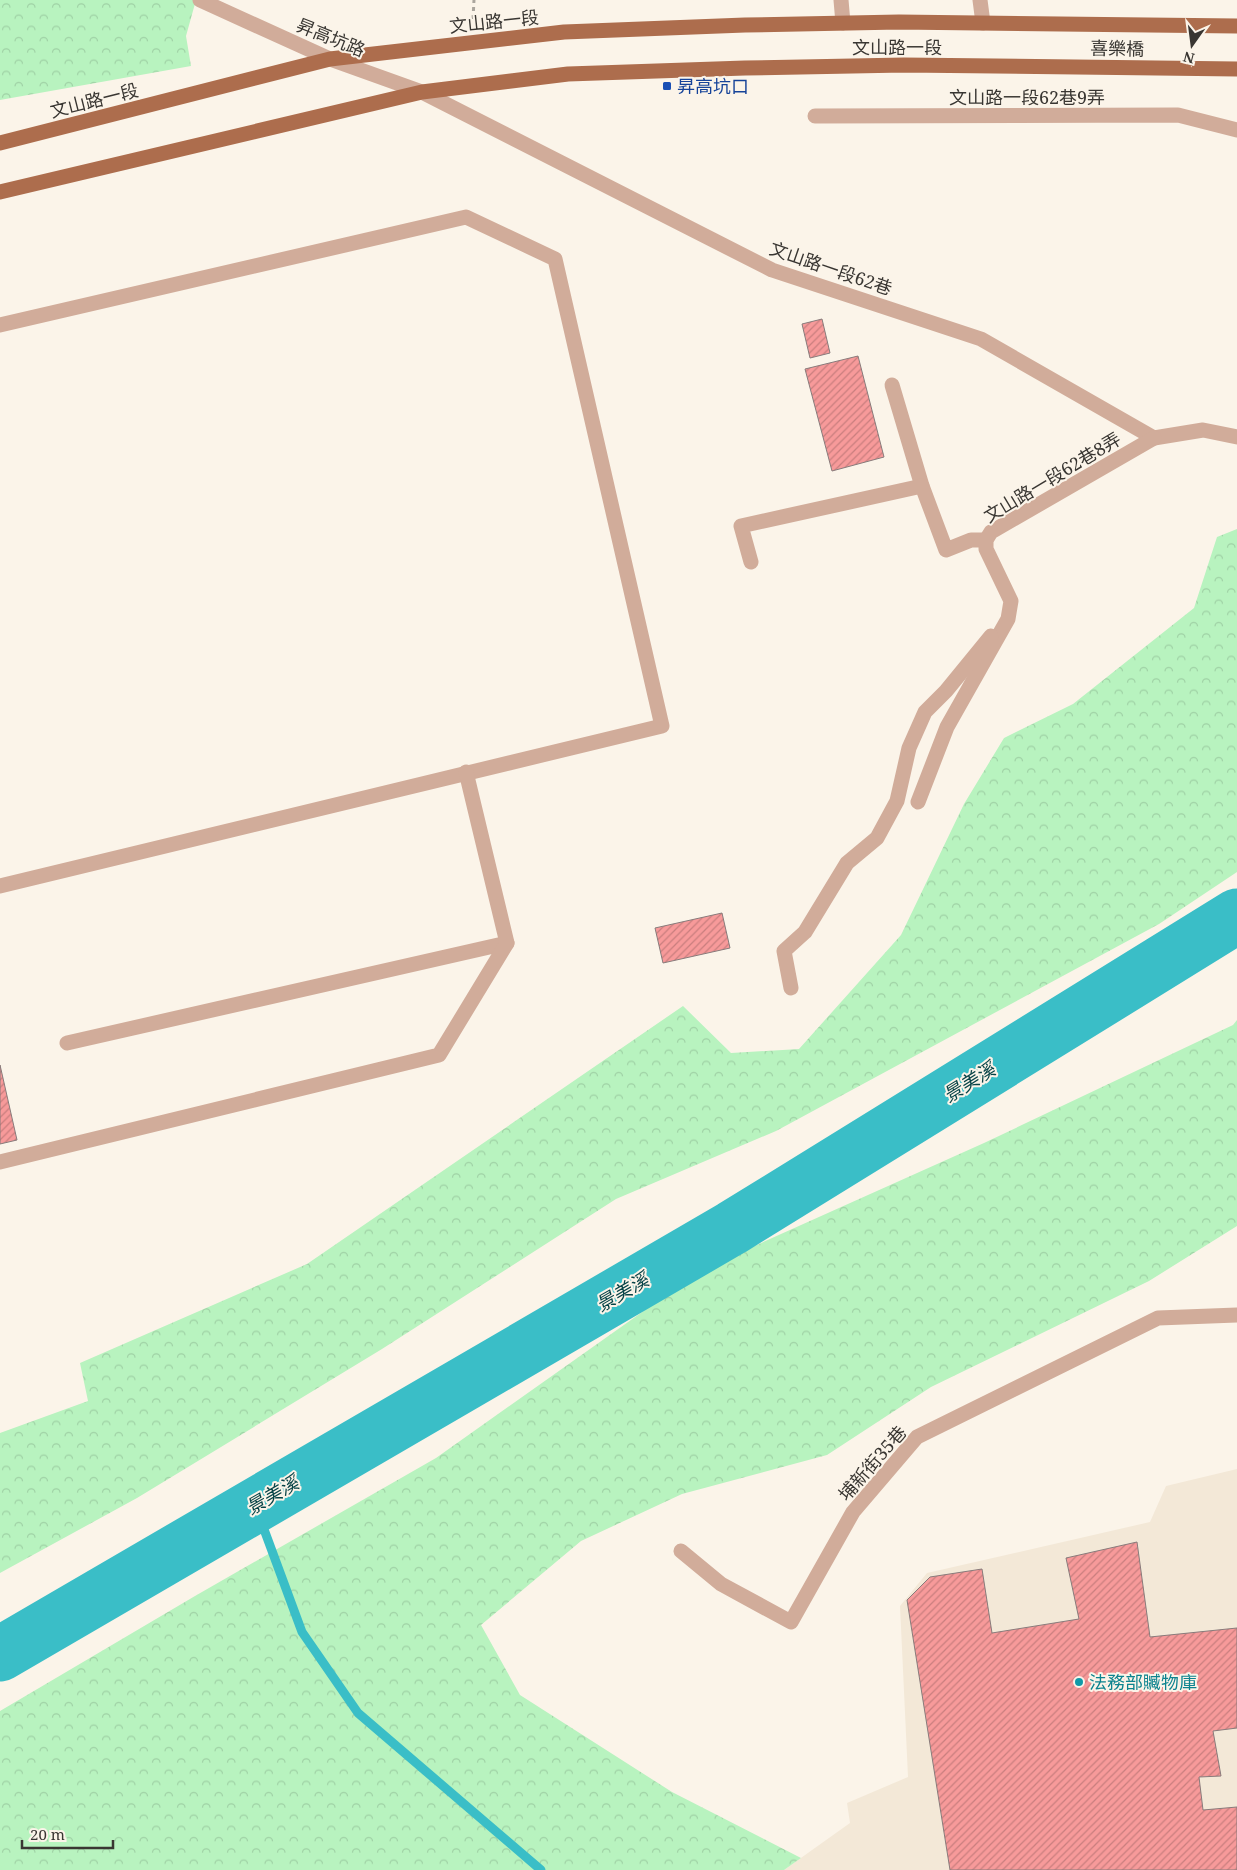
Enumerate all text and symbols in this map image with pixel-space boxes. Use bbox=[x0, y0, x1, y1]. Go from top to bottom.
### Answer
street label: 文山路一段 bbox=[448, 4, 540, 38]
street label: 昇高坑路 bbox=[293, 12, 369, 62]
north arrow bbox=[1167, 20, 1217, 70]
street label: 文山路一段 bbox=[852, 35, 942, 59]
street label: 喜樂橋 bbox=[1090, 36, 1144, 60]
text: N bbox=[1181, 48, 1196, 69]
place label: 昇高坑口 bbox=[677, 74, 749, 98]
street label: 文山路一段 bbox=[47, 77, 141, 123]
marker: 昇高坑口 bbox=[661, 80, 673, 92]
street label: 文山路一段62巷9弄 bbox=[949, 85, 1105, 109]
street label: 文山路一段62巷 bbox=[767, 236, 895, 300]
street label: 文山路一段62巷8弄 bbox=[979, 426, 1125, 528]
water label: 景美溪 bbox=[938, 1054, 1003, 1108]
water label: 景美溪 bbox=[591, 1265, 656, 1318]
street label: 埔新街35巷 bbox=[833, 1420, 911, 1506]
water label: 景美溪 bbox=[241, 1468, 306, 1521]
place label: 法務部贓物庫 bbox=[1089, 1670, 1197, 1694]
marker: 法務部贓物庫 bbox=[1073, 1676, 1085, 1688]
scale bar bbox=[22, 1818, 114, 1850]
text: 20 m bbox=[30, 1824, 65, 1844]

